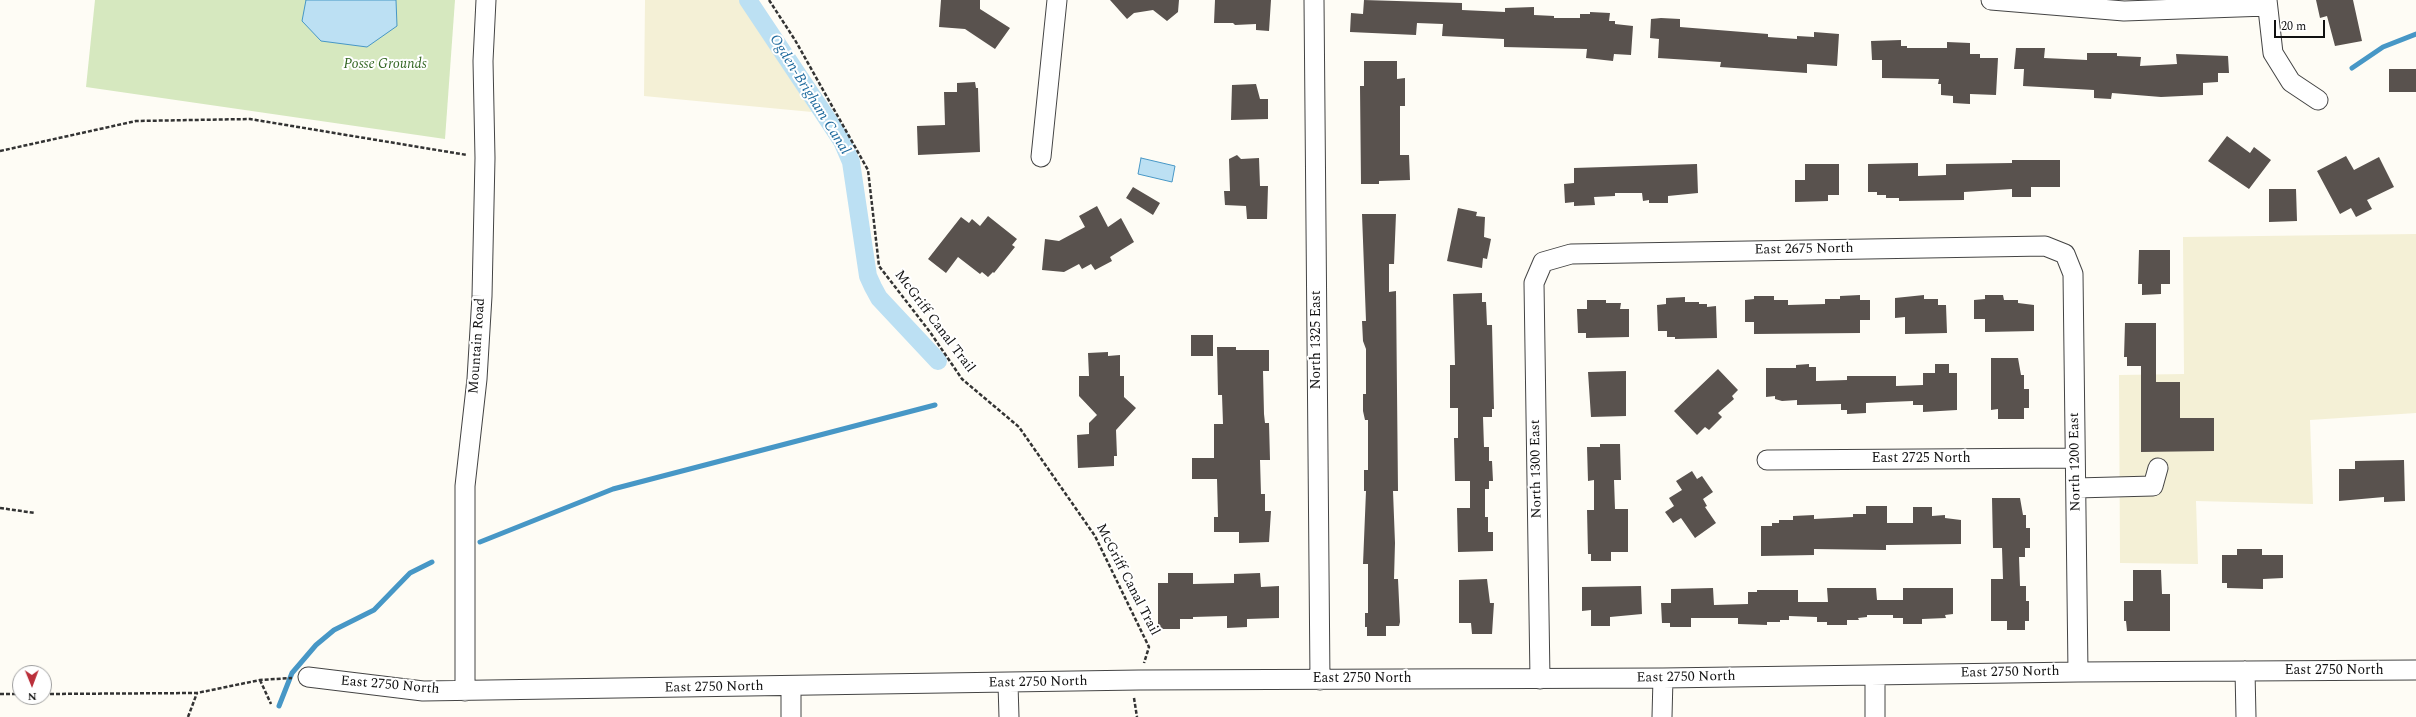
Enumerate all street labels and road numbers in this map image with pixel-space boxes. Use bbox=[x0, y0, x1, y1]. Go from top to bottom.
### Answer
street label: East 2675 North bbox=[1754, 241, 1854, 259]
street label: McGriff Canal Trail bbox=[890, 268, 978, 376]
street label: North 1325 East bbox=[1309, 290, 1325, 390]
street label: Mountain Road bbox=[466, 297, 490, 395]
street label: North 1200 East bbox=[2067, 412, 2085, 512]
street label: North 1300 East bbox=[1528, 419, 1546, 519]
street label: East 2725 North bbox=[1871, 451, 1971, 467]
street label: McGriff Canal Trail bbox=[1091, 521, 1163, 639]
street label: East 2750 North bbox=[2284, 663, 2384, 679]
street label: East 2750 North bbox=[1960, 664, 2060, 682]
street label: East 2750 North bbox=[1636, 669, 1736, 687]
street label: East 2750 North bbox=[1312, 671, 1412, 687]
street label: East 2750 North bbox=[340, 673, 440, 699]
street label: East 2750 North bbox=[988, 674, 1088, 692]
street label: East 2750 North bbox=[664, 679, 764, 697]

